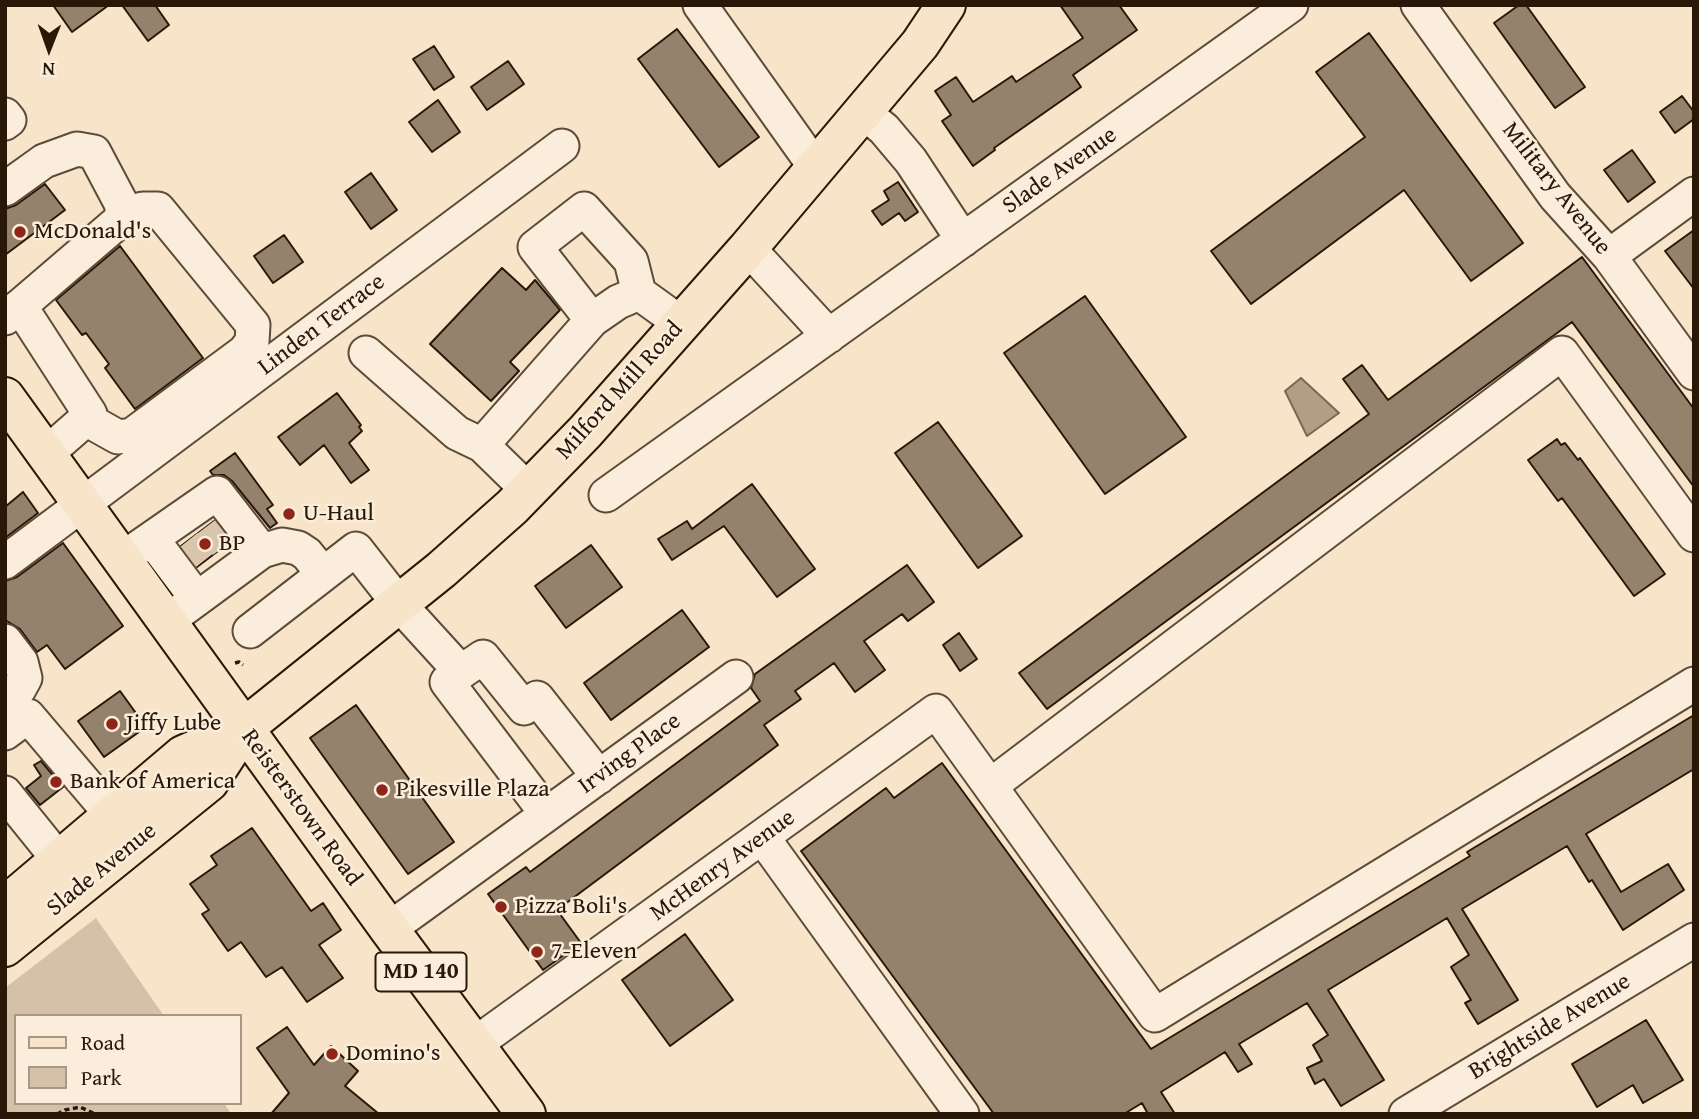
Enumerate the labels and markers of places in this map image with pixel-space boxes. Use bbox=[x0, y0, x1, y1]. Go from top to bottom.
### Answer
place label: McDonald's bbox=[34, 218, 151, 246]
marker: McDonald's bbox=[12, 224, 28, 240]
place label: U-Haul bbox=[303, 500, 374, 528]
marker: U-Haul bbox=[281, 506, 297, 522]
place label: BP bbox=[219, 530, 246, 558]
marker: BP bbox=[197, 536, 213, 552]
place label: Jiffy Lube bbox=[126, 710, 221, 738]
marker: Jiffy Lube bbox=[104, 716, 120, 732]
place label: Bank of America bbox=[70, 768, 235, 796]
marker: Bank of America bbox=[48, 774, 64, 790]
place label: Pikesville Plaza bbox=[396, 776, 550, 804]
marker: Pikesville Plaza bbox=[374, 782, 390, 798]
place label: Pizza Boli's bbox=[515, 893, 627, 921]
marker: Pizza Boli's bbox=[493, 899, 509, 915]
place label: 7-Eleven bbox=[551, 938, 637, 966]
marker: 7-Eleven bbox=[529, 944, 545, 960]
place label: Domino's bbox=[346, 1040, 441, 1068]
marker: Domino's bbox=[324, 1046, 340, 1062]

